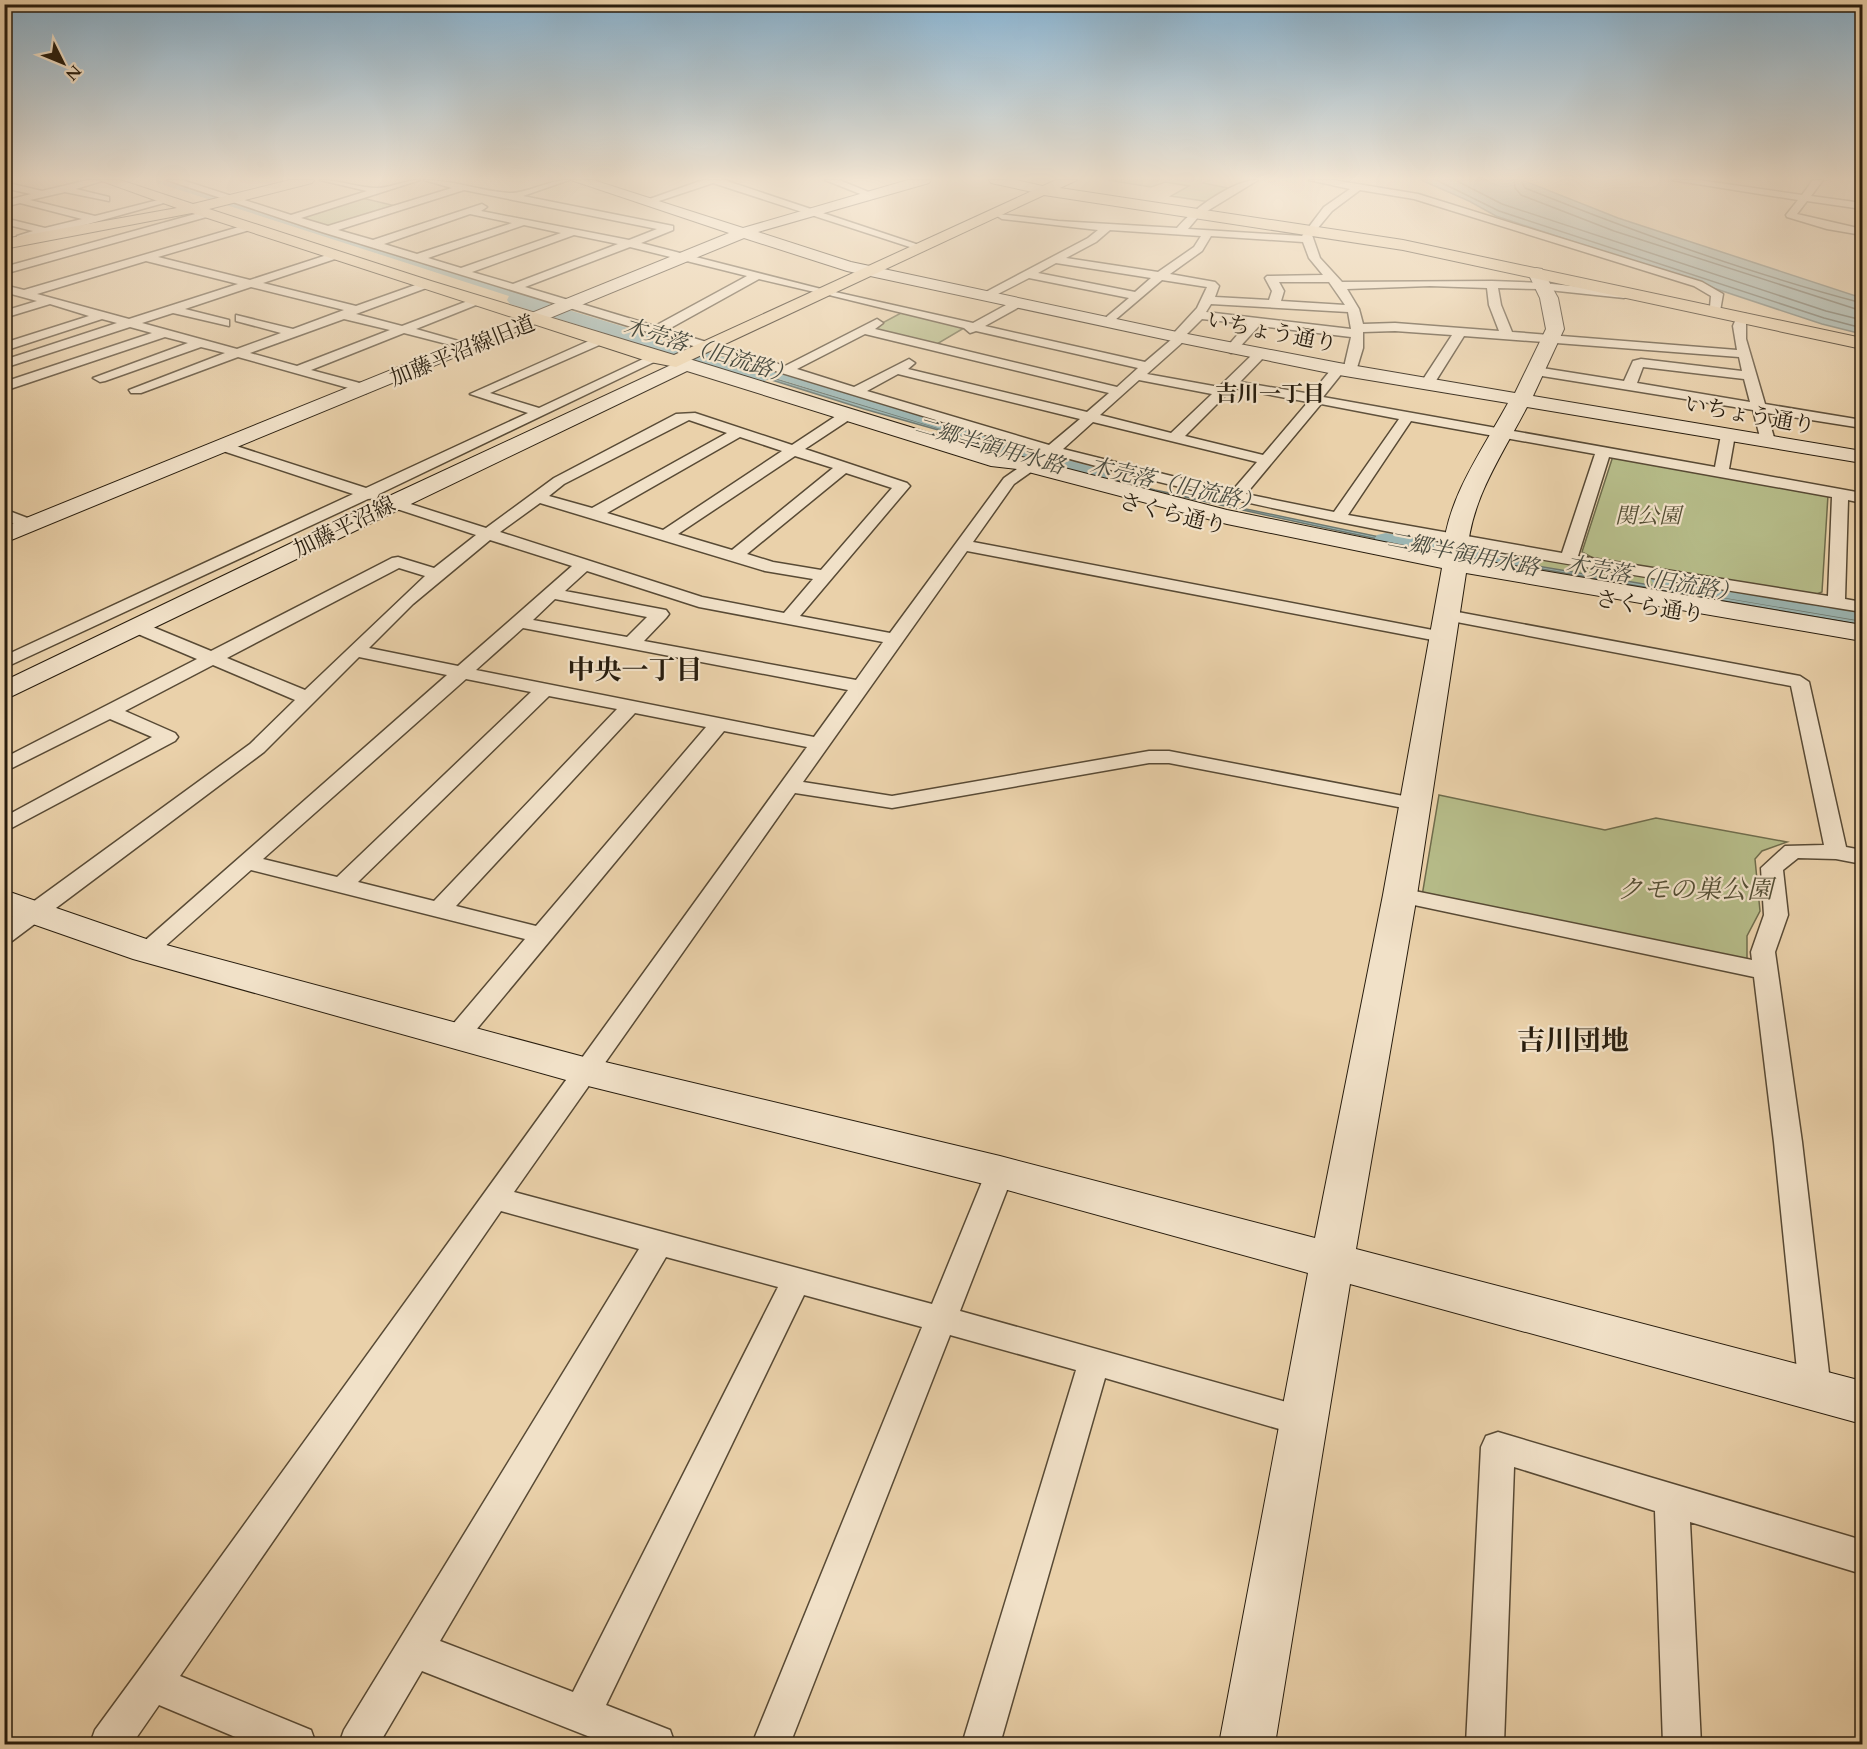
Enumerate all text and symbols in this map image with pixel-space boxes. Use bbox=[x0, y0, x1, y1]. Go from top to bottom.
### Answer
north arrow bbox=[33, 33, 93, 93]
text: N bbox=[60, 60, 86, 85]
street label: いちょう通り bbox=[1204, 305, 1339, 359]
street label: 加藤平沼線旧道 bbox=[385, 308, 539, 394]
water label: 木売落（旧流路） bbox=[620, 311, 797, 391]
district label: 吉川一丁目 bbox=[1215, 379, 1325, 409]
street label: いちょう通り bbox=[1682, 389, 1817, 441]
water label: 二郷半領用水路 bbox=[912, 410, 1070, 482]
water label: 木売落（旧流路） bbox=[1087, 451, 1265, 519]
street label: さくら通り bbox=[1116, 486, 1230, 542]
street label: 加藤平沼線 bbox=[288, 489, 400, 564]
park label: 関公園 bbox=[1615, 501, 1684, 531]
water label: 二郷半領用水路 bbox=[1384, 525, 1543, 584]
water label: 木売落（旧流路） bbox=[1564, 549, 1742, 609]
street label: さくら通り bbox=[1593, 584, 1707, 630]
district label: 中央一丁目 bbox=[568, 652, 703, 689]
park label: クモの巣公園 bbox=[1617, 872, 1777, 907]
district label: 吉川団地 bbox=[1517, 1022, 1629, 1060]

